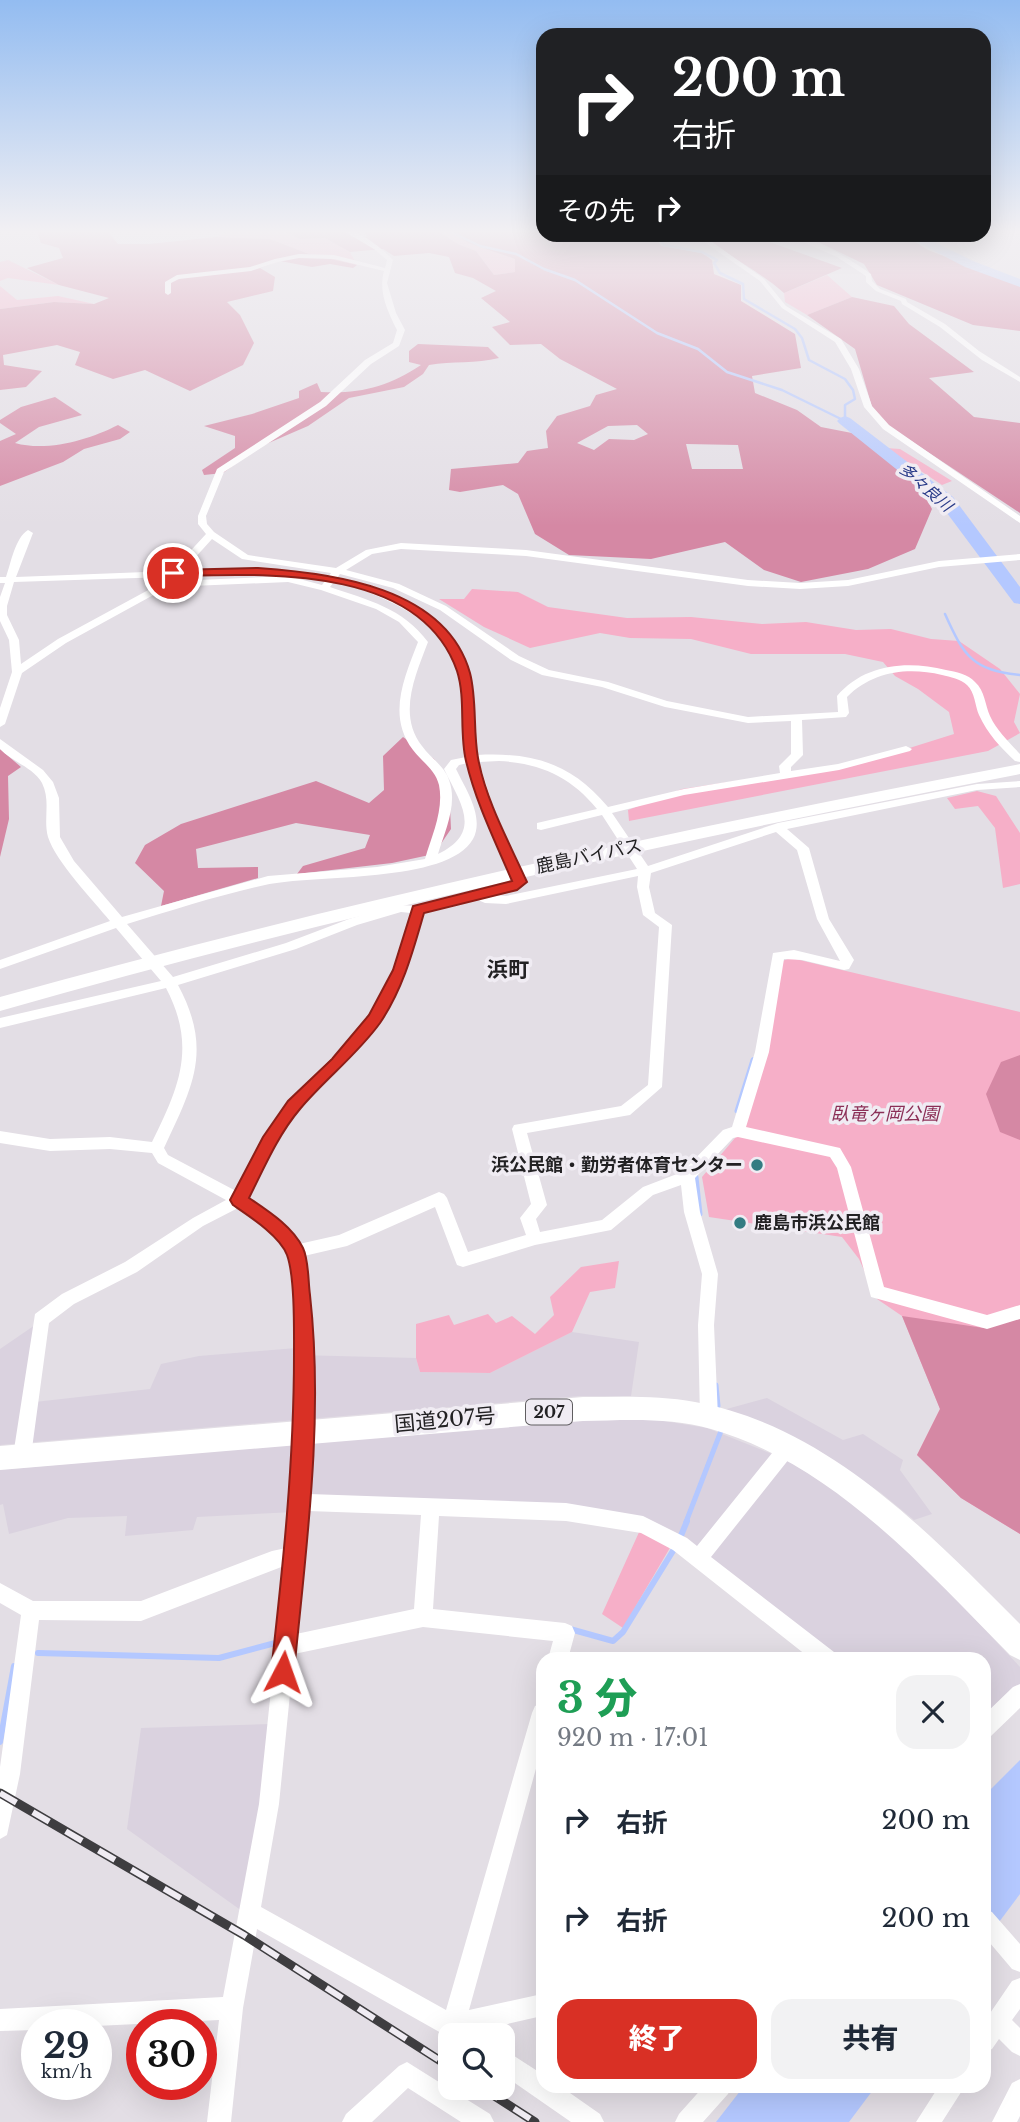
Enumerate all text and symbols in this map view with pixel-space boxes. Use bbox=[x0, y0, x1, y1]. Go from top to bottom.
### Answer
text: 200 m bbox=[672, 48, 845, 109]
icon: right bbox=[557, 56, 648, 147]
text: 右折 bbox=[672, 115, 736, 155]
icon: right bbox=[649, 189, 687, 227]
text: その先 bbox=[557, 195, 635, 227]
water label: 多々良川 bbox=[895, 458, 958, 517]
pin bbox=[143, 543, 203, 603]
icon: arrive bbox=[154, 554, 192, 592]
street label: 鹿島バイパス bbox=[534, 834, 644, 878]
district label: 浜町 bbox=[487, 957, 529, 983]
park label: 臥竜ヶ岡公園 bbox=[831, 1103, 942, 1125]
place label: 浜公民館・勤労者体育センター bbox=[491, 1154, 743, 1176]
marker: 浜公民館・勤労者体育センター bbox=[749, 1157, 765, 1173]
place label: 鹿島市浜公民館 bbox=[754, 1212, 880, 1234]
marker: 鹿島市浜公民館 bbox=[732, 1215, 748, 1231]
road number: 207 bbox=[526, 1400, 572, 1424]
street label: 国道207号 bbox=[393, 1403, 497, 1437]
position arrow bbox=[246, 1635, 320, 1709]
text: 3 分 bbox=[557, 1672, 637, 1724]
button: close bbox=[896, 1675, 970, 1749]
text: 920 m · 17:01 bbox=[557, 1724, 708, 1752]
icon: right bbox=[557, 1801, 595, 1839]
text: 200 m bbox=[881, 1804, 970, 1836]
text: 右折 bbox=[616, 1807, 668, 1839]
icon: right bbox=[557, 1899, 595, 1937]
text: 200 m bbox=[881, 1902, 970, 1934]
text: 右折 bbox=[616, 1905, 668, 1937]
button: 終了 bbox=[557, 1999, 757, 2079]
button: 共有 bbox=[771, 1999, 970, 2079]
speed limit sign: 30 bbox=[126, 2009, 217, 2100]
map controls bbox=[438, 2023, 515, 2100]
button: search bbox=[438, 2023, 515, 2100]
text: 29 bbox=[43, 2024, 90, 2067]
text: km/h bbox=[41, 2061, 92, 2083]

